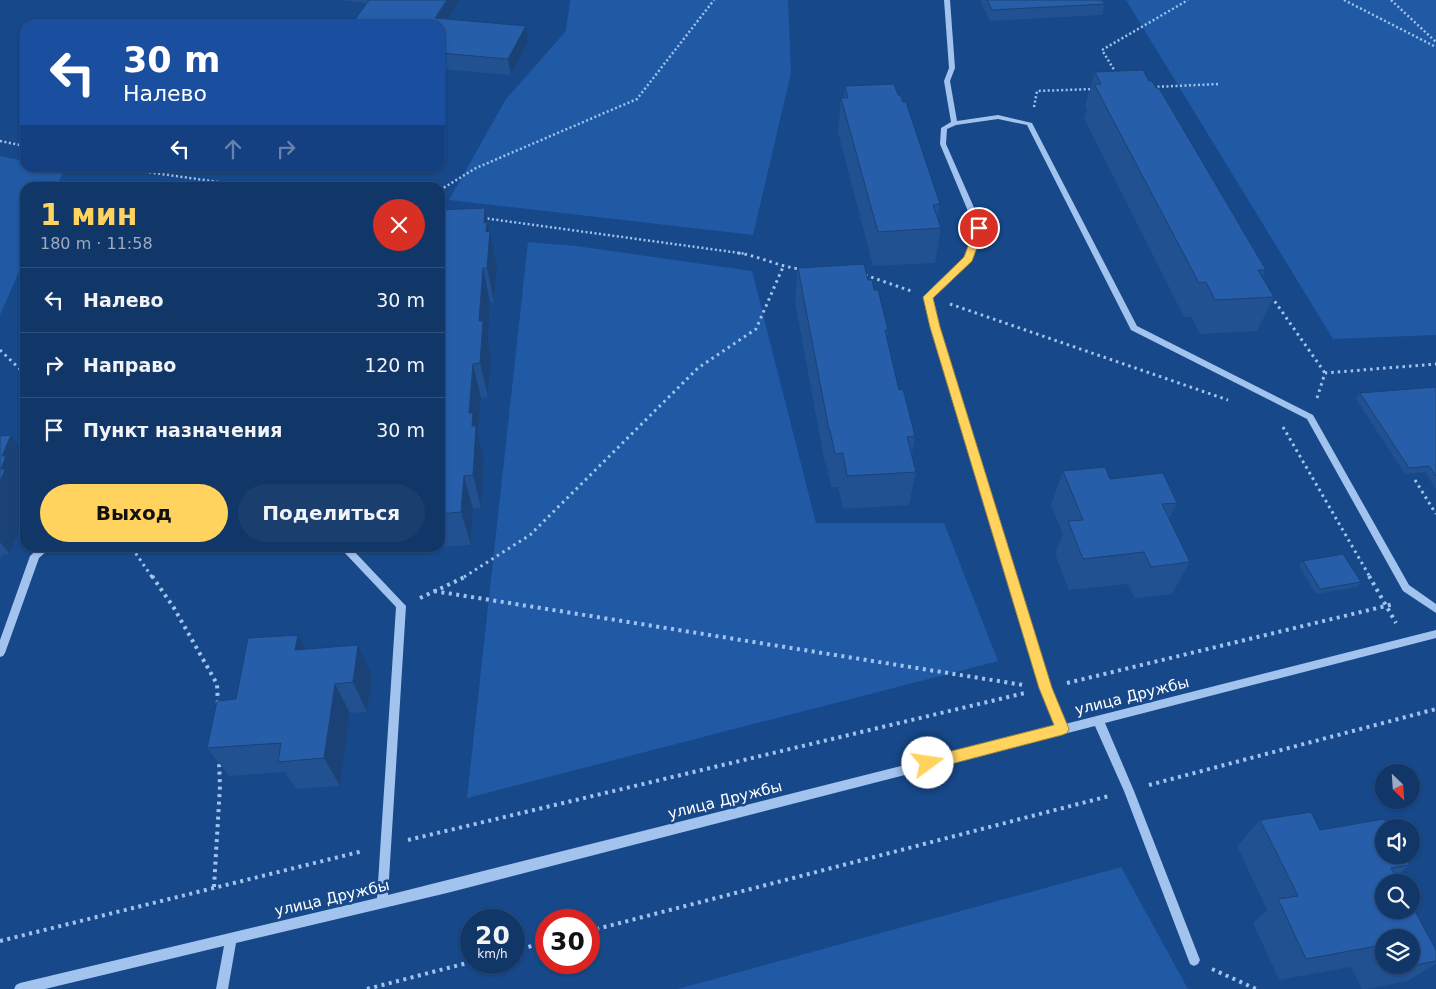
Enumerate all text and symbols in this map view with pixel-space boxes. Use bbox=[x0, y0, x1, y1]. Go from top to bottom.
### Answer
icon: left bbox=[40, 40, 105, 105]
text: 30 m bbox=[123, 40, 220, 80]
text: Налево bbox=[123, 81, 207, 106]
icon: left bbox=[166, 135, 194, 163]
icon: ahead bbox=[219, 135, 247, 163]
icon: right bbox=[272, 135, 300, 163]
text: 1 мин bbox=[40, 197, 138, 232]
button: close bbox=[373, 199, 425, 251]
pin bbox=[958, 207, 1000, 249]
icon: arrive bbox=[965, 214, 993, 242]
text: 180 m · 11:58 bbox=[40, 234, 153, 253]
icon: left bbox=[40, 286, 68, 314]
text: Налево bbox=[83, 289, 164, 311]
text: 30 m bbox=[376, 289, 425, 311]
icon: right bbox=[40, 351, 68, 379]
text: Направо bbox=[83, 354, 176, 376]
text: 120 m bbox=[364, 354, 425, 376]
icon: arrive bbox=[40, 416, 68, 444]
text: Пункт назначения bbox=[83, 419, 282, 441]
text: 30 m bbox=[376, 419, 425, 441]
button: Выход bbox=[40, 484, 228, 542]
button: Поделиться bbox=[238, 484, 425, 542]
street label: улица Дружбы bbox=[1073, 673, 1191, 719]
position arrow bbox=[901, 736, 953, 788]
north arrow bbox=[1375, 764, 1420, 809]
map controls bbox=[1375, 764, 1420, 974]
street label: улица Дружбы bbox=[666, 777, 784, 823]
button: sound bbox=[1375, 819, 1420, 864]
button: search bbox=[1375, 874, 1420, 919]
street label: улица Дружбы bbox=[273, 876, 391, 920]
speed limit sign: 30 bbox=[535, 909, 600, 974]
text: 20 bbox=[475, 921, 510, 950]
button: layers bbox=[1375, 929, 1420, 974]
text: km/h bbox=[477, 947, 508, 961]

